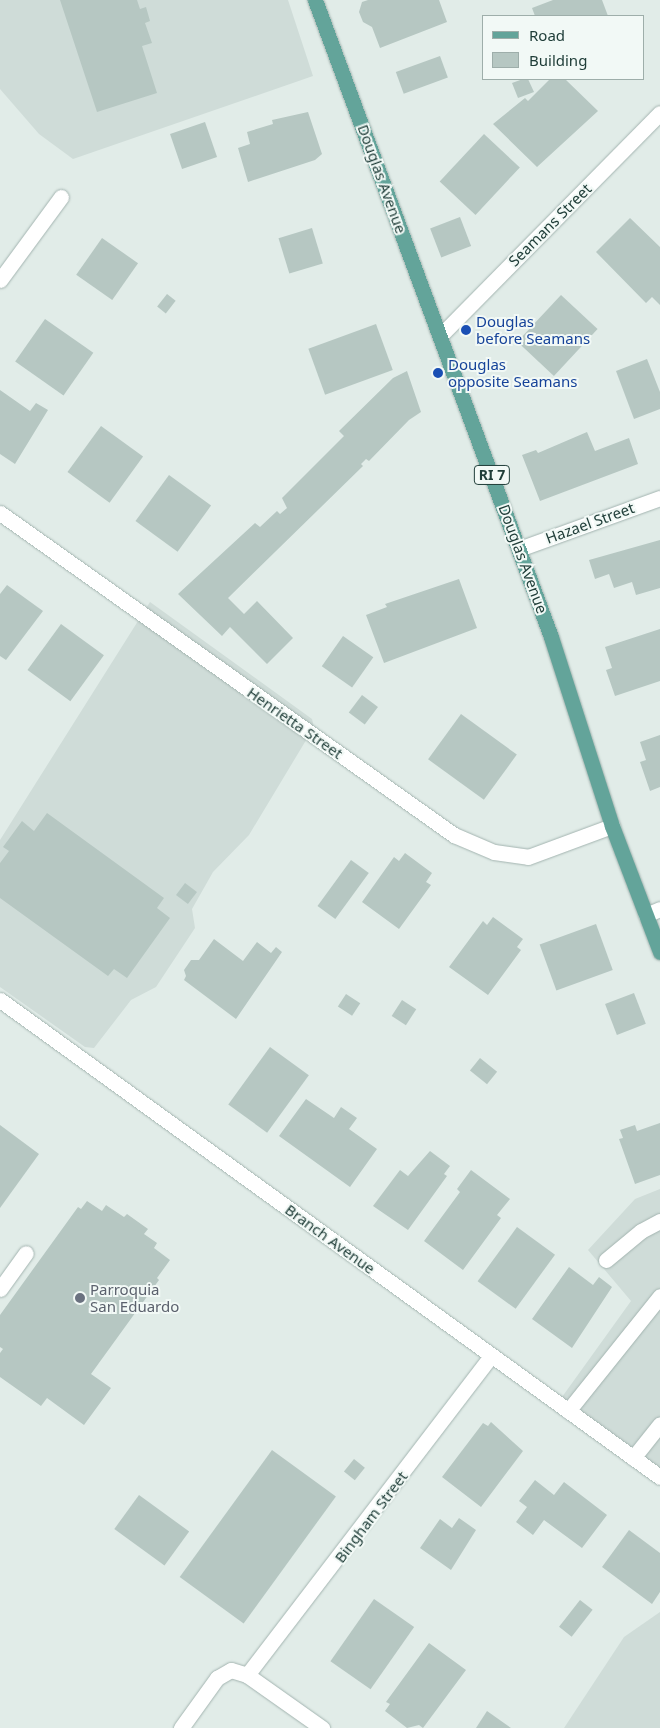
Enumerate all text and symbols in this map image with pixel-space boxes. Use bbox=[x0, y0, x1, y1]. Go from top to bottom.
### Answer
legend bbox=[482, 15, 645, 80]
text: Road bbox=[529, 25, 565, 45]
text: Building bbox=[529, 50, 587, 70]
street label: Douglas Avenue bbox=[354, 122, 410, 236]
street label: Seamans Street bbox=[505, 180, 595, 270]
place label: Douglas before Seamans bbox=[476, 312, 590, 347]
marker: Douglas before Seamans bbox=[460, 324, 472, 336]
place label: Douglas opposite Seamans bbox=[448, 355, 577, 390]
marker: Douglas opposite Seamans bbox=[432, 367, 444, 379]
road number: RI 7 bbox=[473, 464, 511, 486]
street label: Hazael Street bbox=[543, 499, 637, 547]
street label: Douglas Avenue bbox=[495, 502, 551, 616]
street label: Henrietta Street bbox=[244, 683, 346, 763]
street label: Branch Avenue bbox=[282, 1200, 378, 1278]
place label: Parroquia San Eduardo bbox=[90, 1280, 179, 1315]
marker: Parroquia San Eduardo bbox=[74, 1292, 86, 1304]
street label: Bingham Street bbox=[331, 1468, 411, 1566]

